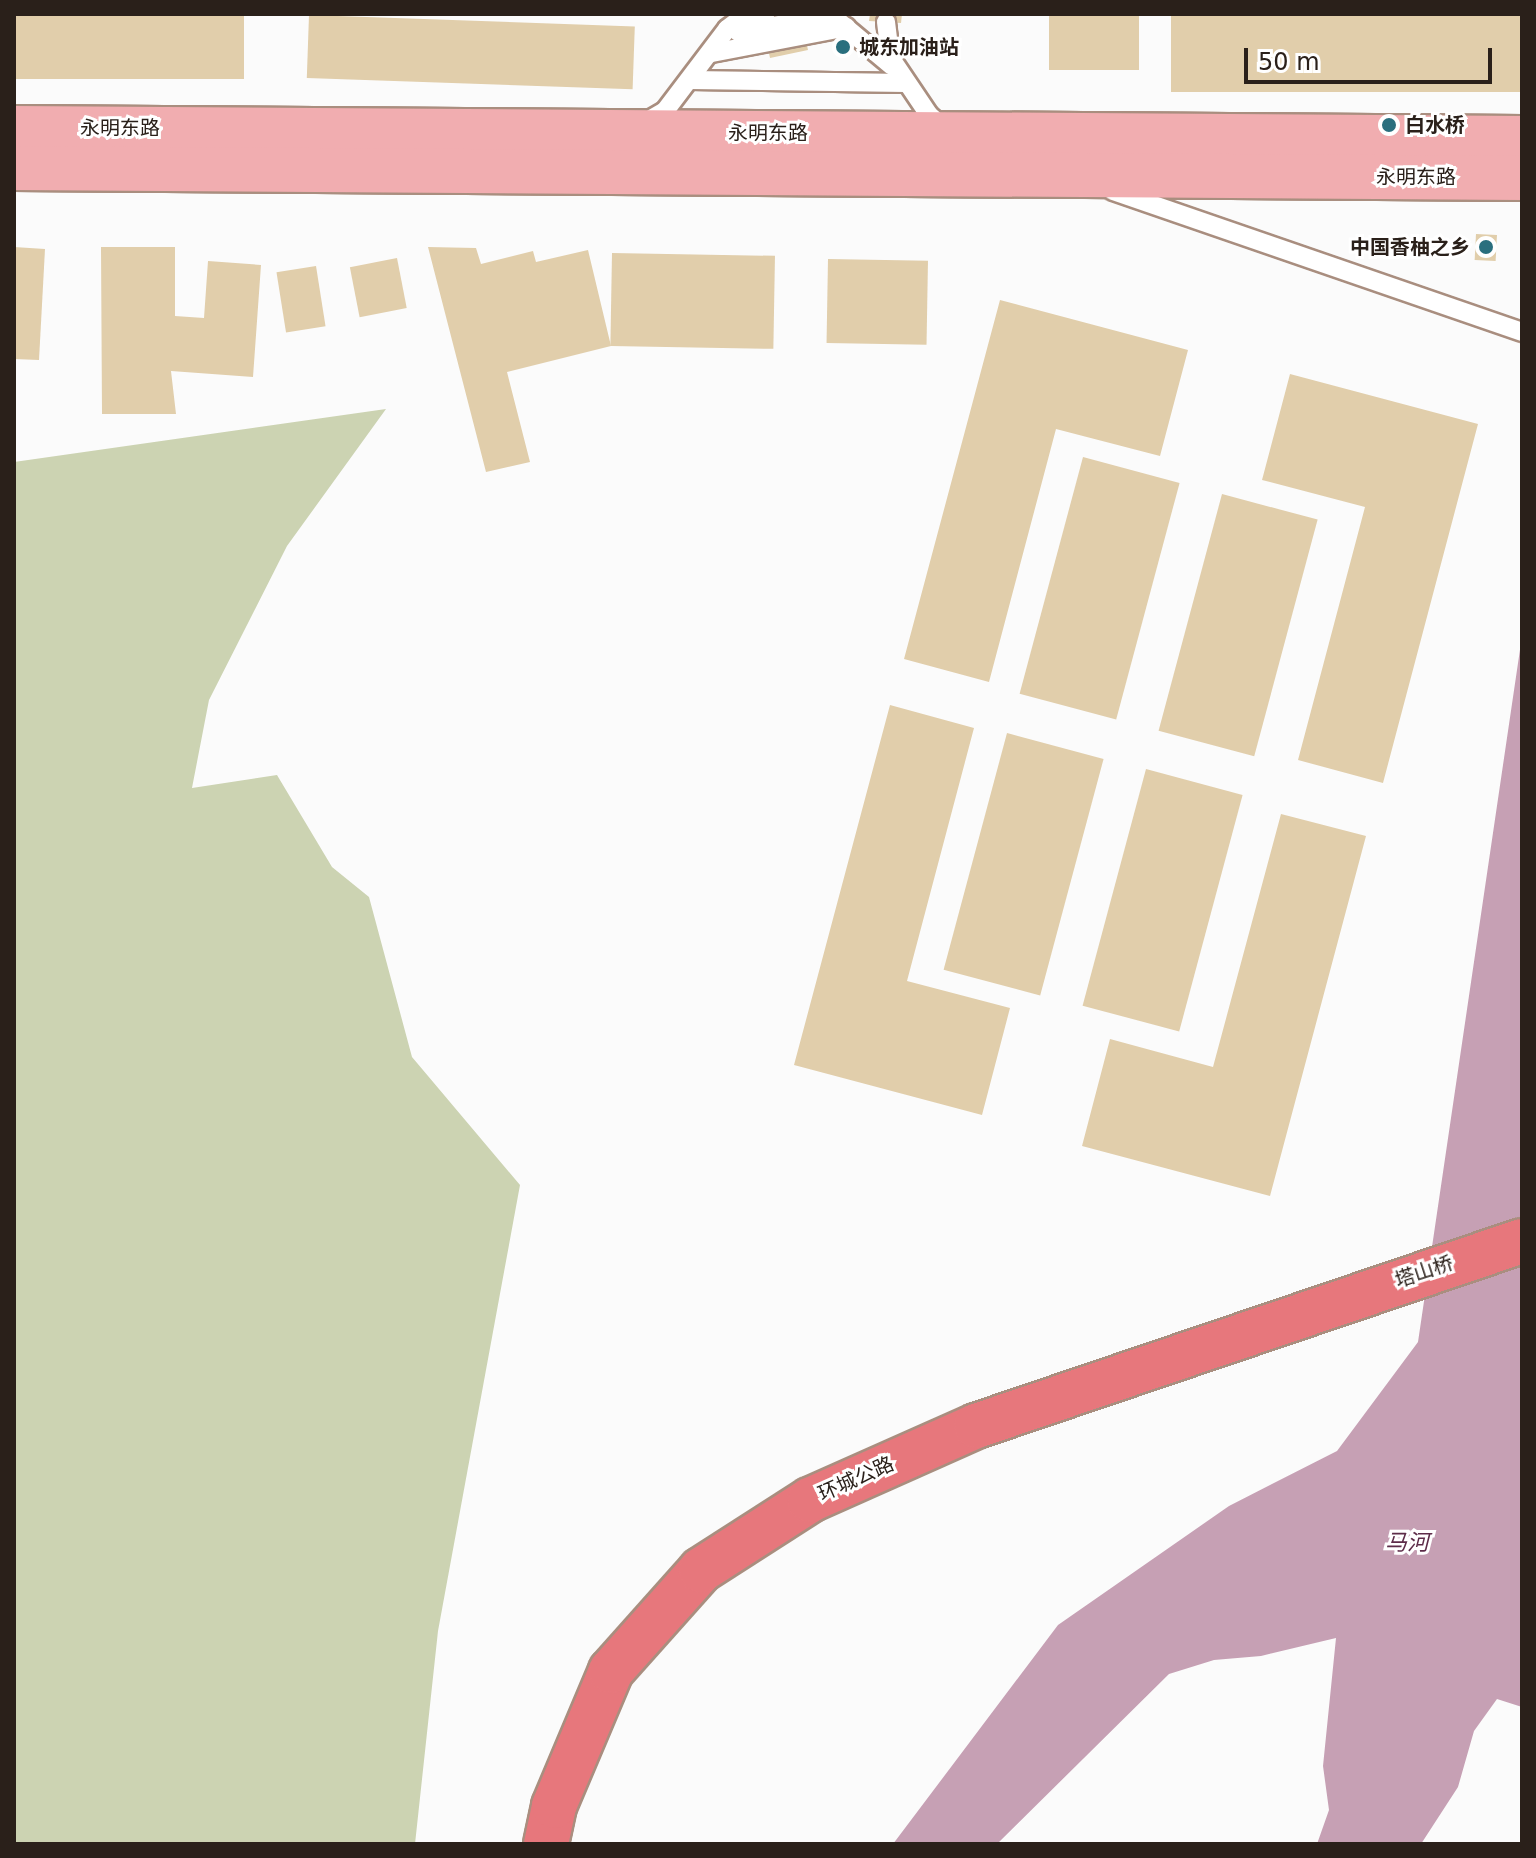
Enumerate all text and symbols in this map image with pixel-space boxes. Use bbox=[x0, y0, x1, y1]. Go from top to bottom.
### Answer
scale bar bbox=[1248, 32, 1496, 82]
place label: 城东加油站 bbox=[859, 35, 959, 59]
marker: 城东加油站 bbox=[834, 38, 852, 56]
text: 50 m bbox=[1258, 48, 1320, 76]
place label: 白水桥 bbox=[1405, 113, 1465, 137]
street label: 永明东路 bbox=[80, 116, 160, 140]
marker: 白水桥 bbox=[1380, 116, 1398, 134]
street label: 永明东路 bbox=[728, 121, 808, 145]
street label: 永明东路 bbox=[1376, 165, 1456, 189]
place label: 中国香柚之乡 bbox=[1350, 235, 1470, 259]
marker: 中国香柚之乡 bbox=[1477, 238, 1495, 256]
street label: 塔山桥 bbox=[1392, 1251, 1456, 1293]
street label: 环城公路 bbox=[815, 1452, 897, 1506]
water label: 马河 bbox=[1385, 1530, 1429, 1556]

